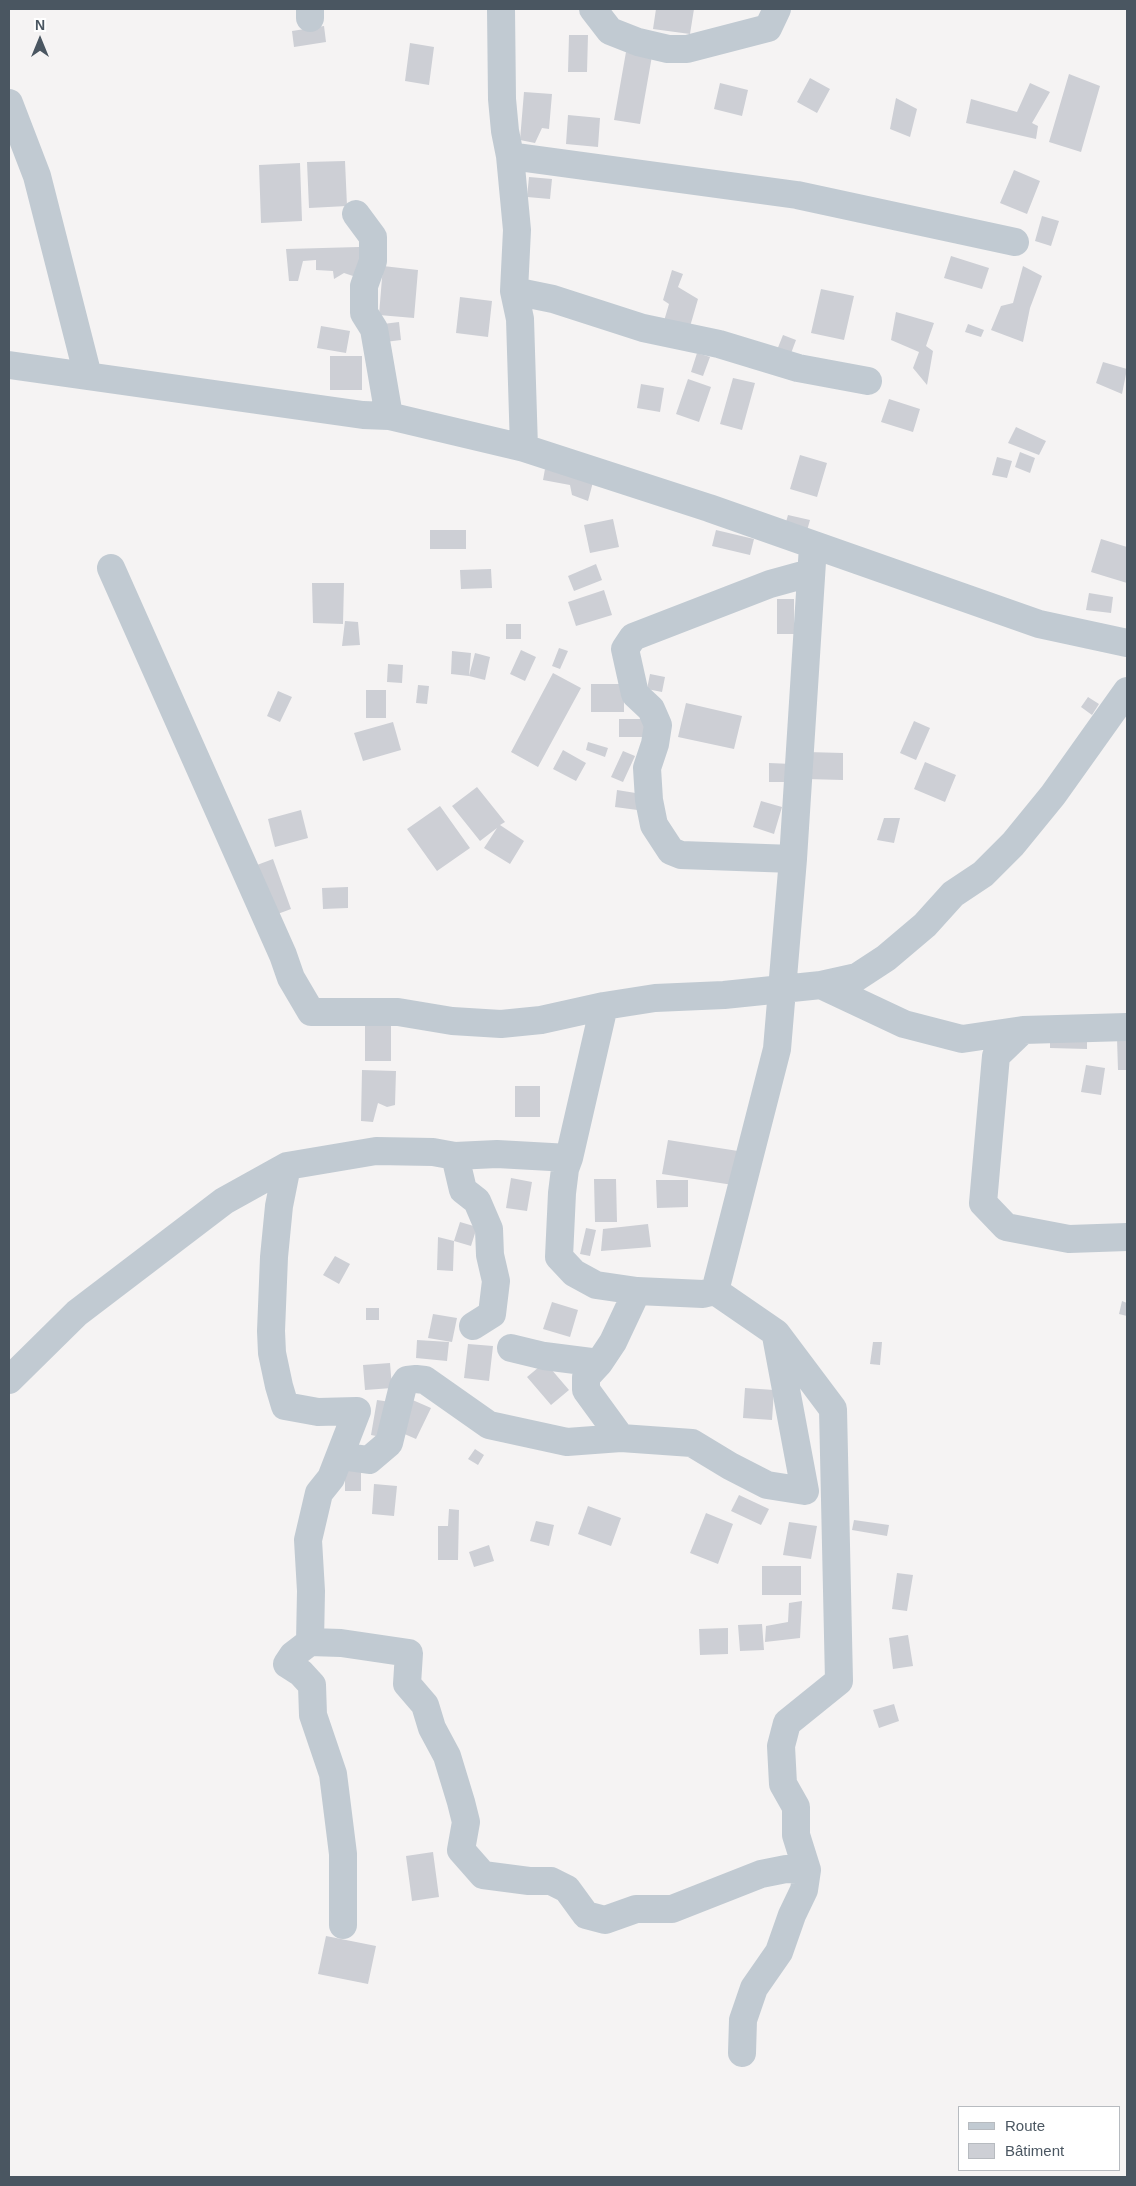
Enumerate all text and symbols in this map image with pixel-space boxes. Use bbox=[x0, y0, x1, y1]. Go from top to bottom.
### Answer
north arrow bbox=[15, 15, 65, 65]
text: N bbox=[35, 17, 45, 33]
legend bbox=[958, 2106, 1121, 2171]
text: Route bbox=[1005, 2117, 1045, 2134]
text: Bâtiment bbox=[1005, 2142, 1064, 2159]

